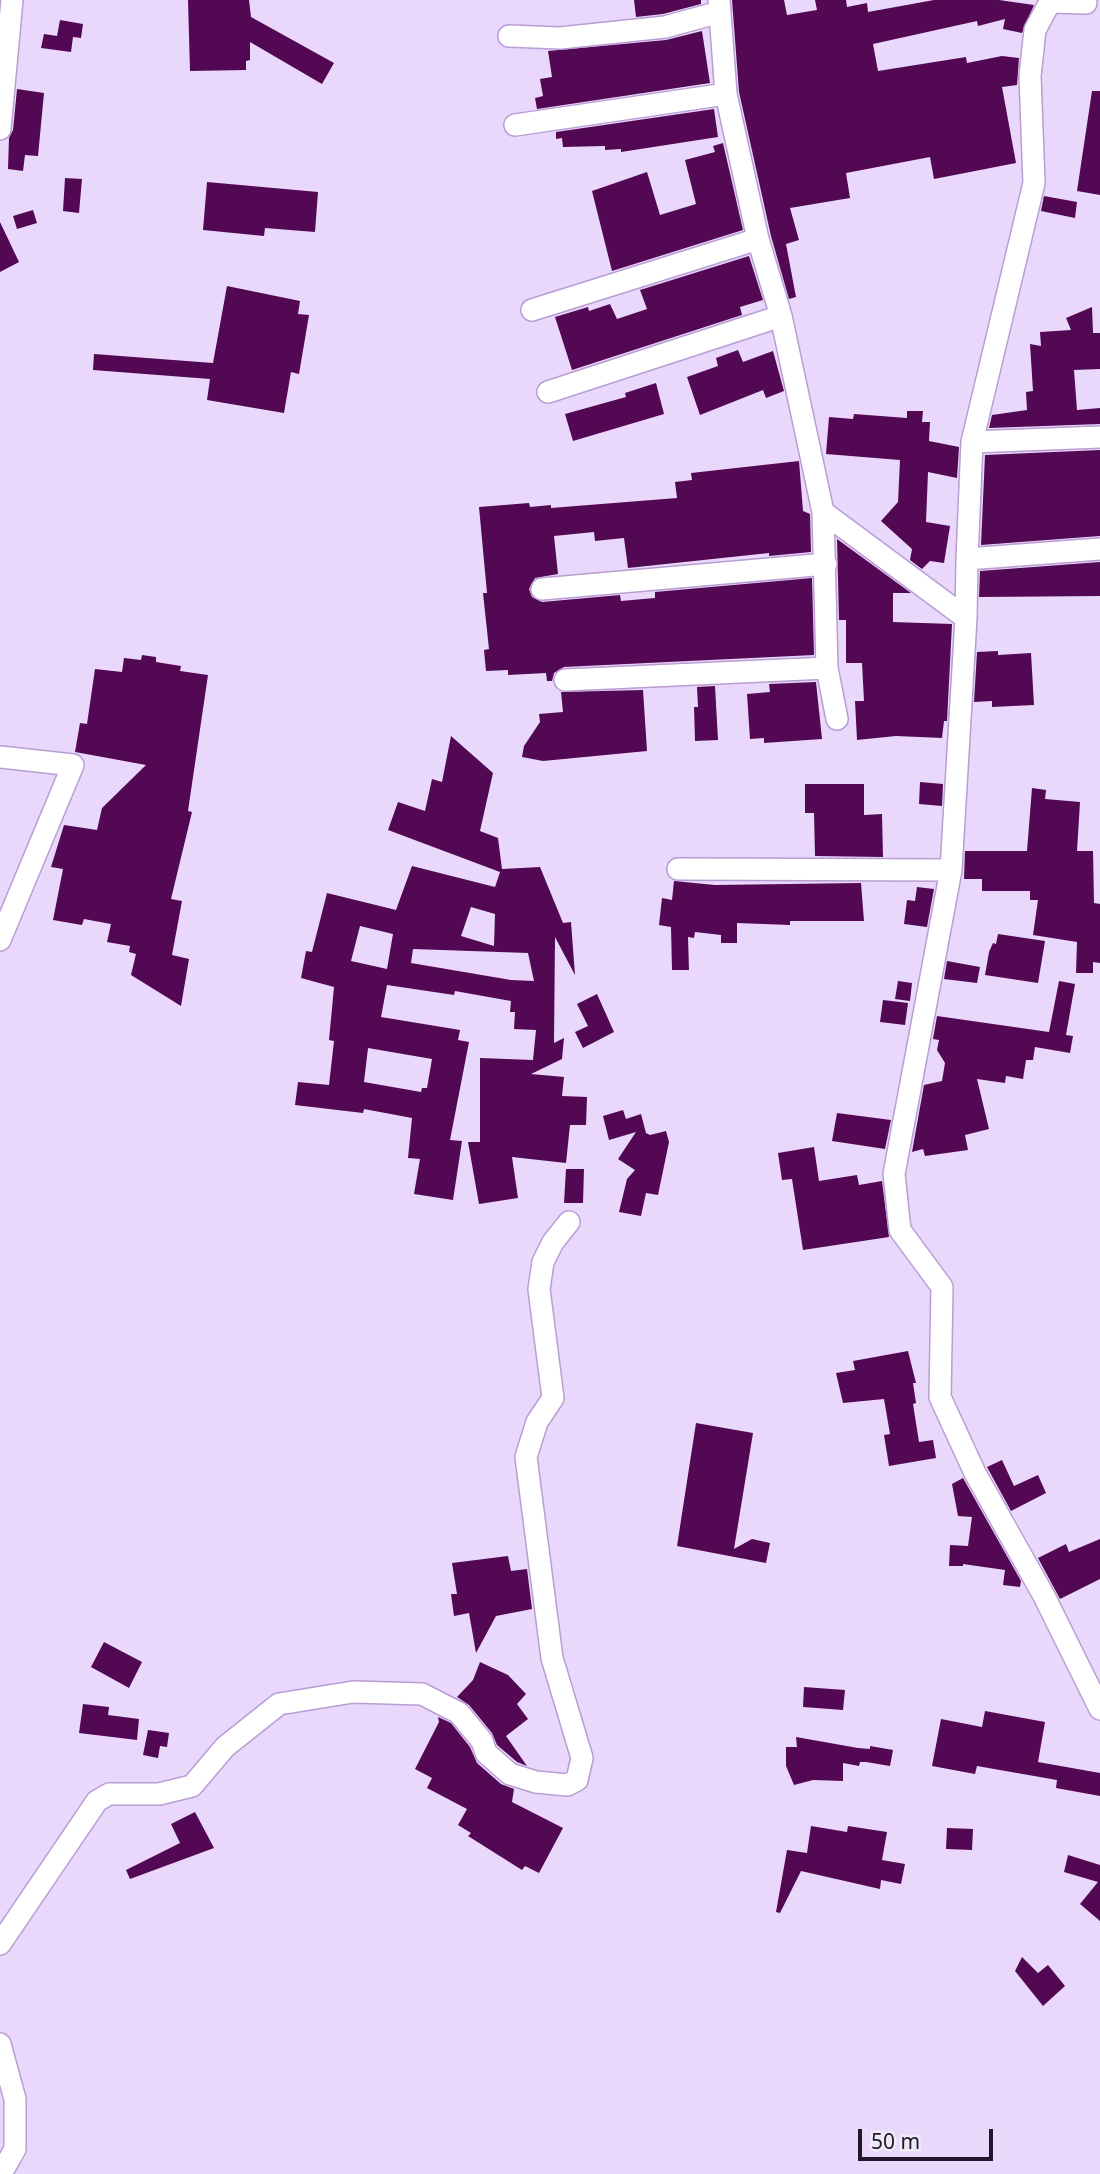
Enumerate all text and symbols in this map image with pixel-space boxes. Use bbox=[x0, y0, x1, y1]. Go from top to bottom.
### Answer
scale bar bbox=[862, 2114, 997, 2158]
text: 50 m bbox=[871, 2127, 920, 2155]

